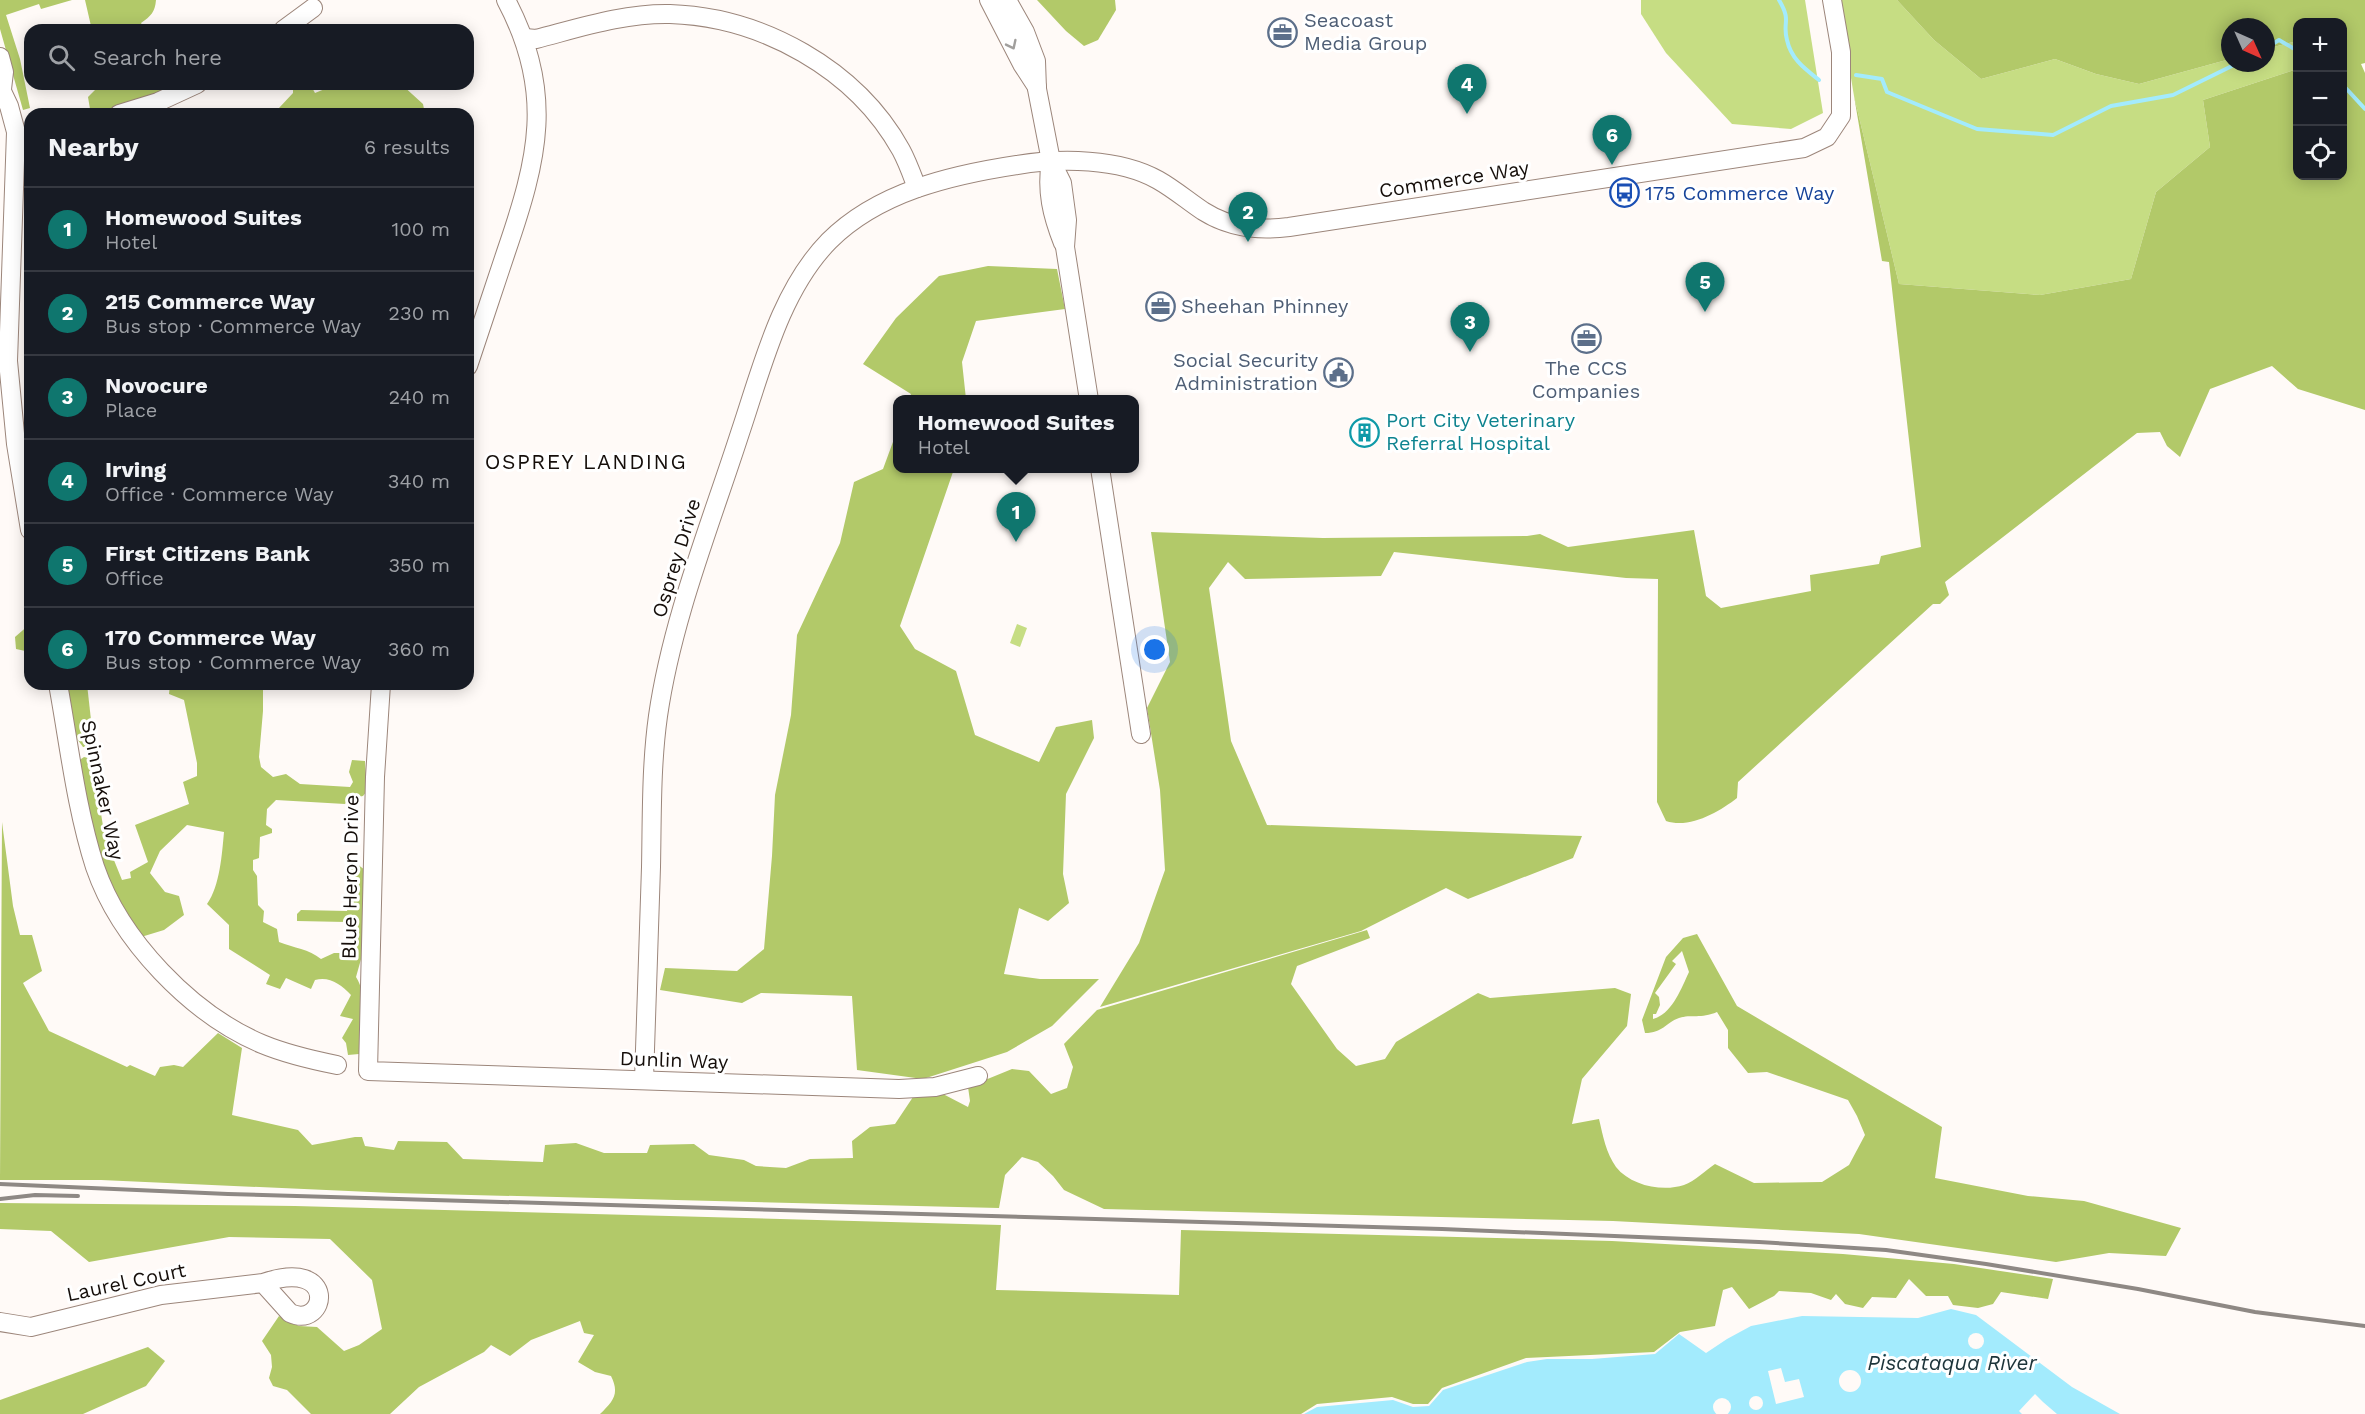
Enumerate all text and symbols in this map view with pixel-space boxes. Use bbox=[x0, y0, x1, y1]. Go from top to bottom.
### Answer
place label: Seacoast Media Group bbox=[1304, 8, 1427, 55]
office icon: Seacoast Media Group bbox=[1267, 16, 1299, 48]
north arrow bbox=[2221, 18, 2275, 72]
map controls bbox=[2293, 18, 2347, 180]
button: + bbox=[2293, 18, 2347, 72]
search box bbox=[24, 24, 474, 90]
one-way arrow bbox=[1005, 38, 1017, 49]
icon: search bbox=[45, 41, 78, 74]
text: Search here bbox=[93, 45, 222, 70]
pin: 4 bbox=[1448, 64, 1486, 114]
button: − bbox=[2293, 72, 2347, 126]
pin: 6 bbox=[1592, 116, 1632, 165]
button: locate bbox=[2293, 126, 2347, 180]
text: Nearby bbox=[48, 132, 139, 162]
text: 6 results bbox=[364, 135, 450, 159]
street label: Commerce Way bbox=[1377, 155, 1532, 203]
bus stop icon: 175 Commerce Way bbox=[1608, 177, 1640, 209]
place label: 175 Commerce Way bbox=[1645, 181, 1835, 205]
pin: 2 bbox=[1228, 192, 1268, 242]
text: Homewood Suites bbox=[105, 205, 302, 230]
text: 1 bbox=[63, 217, 72, 241]
text: 100 m bbox=[391, 217, 450, 241]
text: Hotel bbox=[105, 230, 157, 254]
pin: 5 bbox=[1686, 262, 1724, 312]
text: 215 Commerce Way bbox=[105, 289, 315, 314]
office icon: Sheehan Phinney bbox=[1144, 290, 1176, 322]
place label: Sheehan Phinney bbox=[1181, 294, 1349, 318]
text: 2 bbox=[62, 301, 73, 325]
text: 230 m bbox=[388, 301, 450, 325]
pin: 3 bbox=[1450, 302, 1490, 352]
text: Bus stop · Commerce Way bbox=[105, 314, 361, 338]
office icon: The CCS Companies bbox=[1570, 322, 1602, 354]
place label: Social Security Administration bbox=[1173, 348, 1319, 395]
public building icon: Social Security Administration bbox=[1323, 356, 1355, 388]
place label: The CCS Companies bbox=[1532, 356, 1640, 403]
text: Novocure bbox=[105, 373, 208, 398]
text: 3 bbox=[62, 385, 73, 409]
text: 240 m bbox=[388, 385, 450, 409]
popup bbox=[893, 395, 1139, 473]
text: Place bbox=[105, 398, 157, 422]
place label: Port City Veterinary Referral Hospital bbox=[1386, 408, 1576, 455]
text: Homewood Suites bbox=[918, 410, 1114, 435]
building icon: Port City Veterinary Referral Hospital bbox=[1349, 416, 1381, 448]
text: Hotel bbox=[918, 435, 970, 459]
district label: OSPREY LANDING bbox=[485, 449, 687, 474]
text: Irving bbox=[105, 457, 166, 482]
text: 4 bbox=[61, 469, 74, 493]
text: 340 m bbox=[388, 469, 450, 493]
text: Office · Commerce Way bbox=[105, 482, 334, 506]
pin: 1 bbox=[996, 492, 1036, 542]
street label: Osprey Drive bbox=[646, 496, 706, 620]
text: First Citizens Bank bbox=[105, 541, 310, 566]
text: 5 bbox=[62, 553, 73, 577]
text: 350 m bbox=[388, 553, 450, 577]
text: Office bbox=[105, 566, 164, 590]
text: 170 Commerce Way bbox=[105, 625, 316, 650]
your location bbox=[1140, 635, 1169, 664]
text: 6 bbox=[61, 637, 74, 661]
text: 360 m bbox=[388, 637, 450, 661]
text: Bus stop · Commerce Way bbox=[105, 650, 361, 674]
street label: Spinnaker Way bbox=[76, 718, 130, 863]
street label: Blue Heron Drive bbox=[337, 794, 363, 960]
street label: Dunlin Way bbox=[619, 1046, 729, 1074]
street label: Laurel Court bbox=[64, 1258, 188, 1306]
water label: Piscataqua River bbox=[1867, 1350, 2038, 1375]

